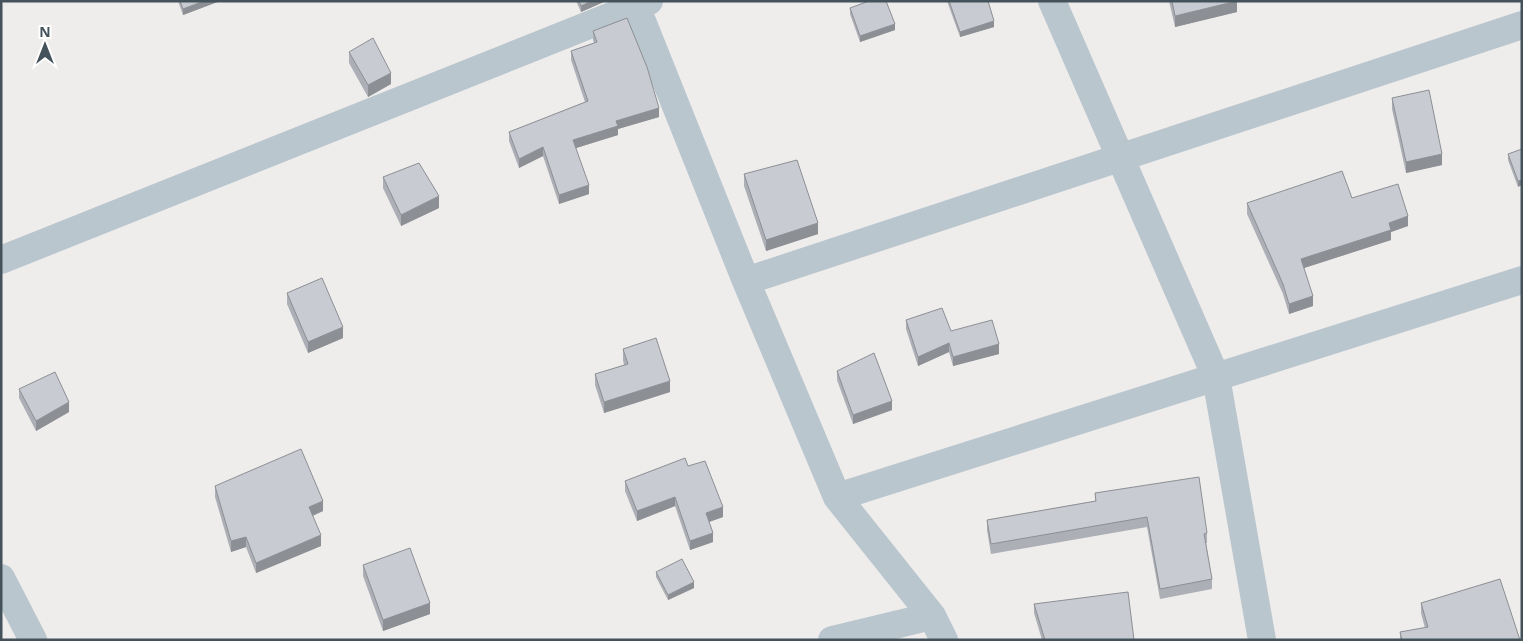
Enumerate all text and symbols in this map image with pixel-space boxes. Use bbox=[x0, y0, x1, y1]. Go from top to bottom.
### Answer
north arrow bbox=[20, 20, 70, 70]
text: N bbox=[39, 22, 51, 41]

